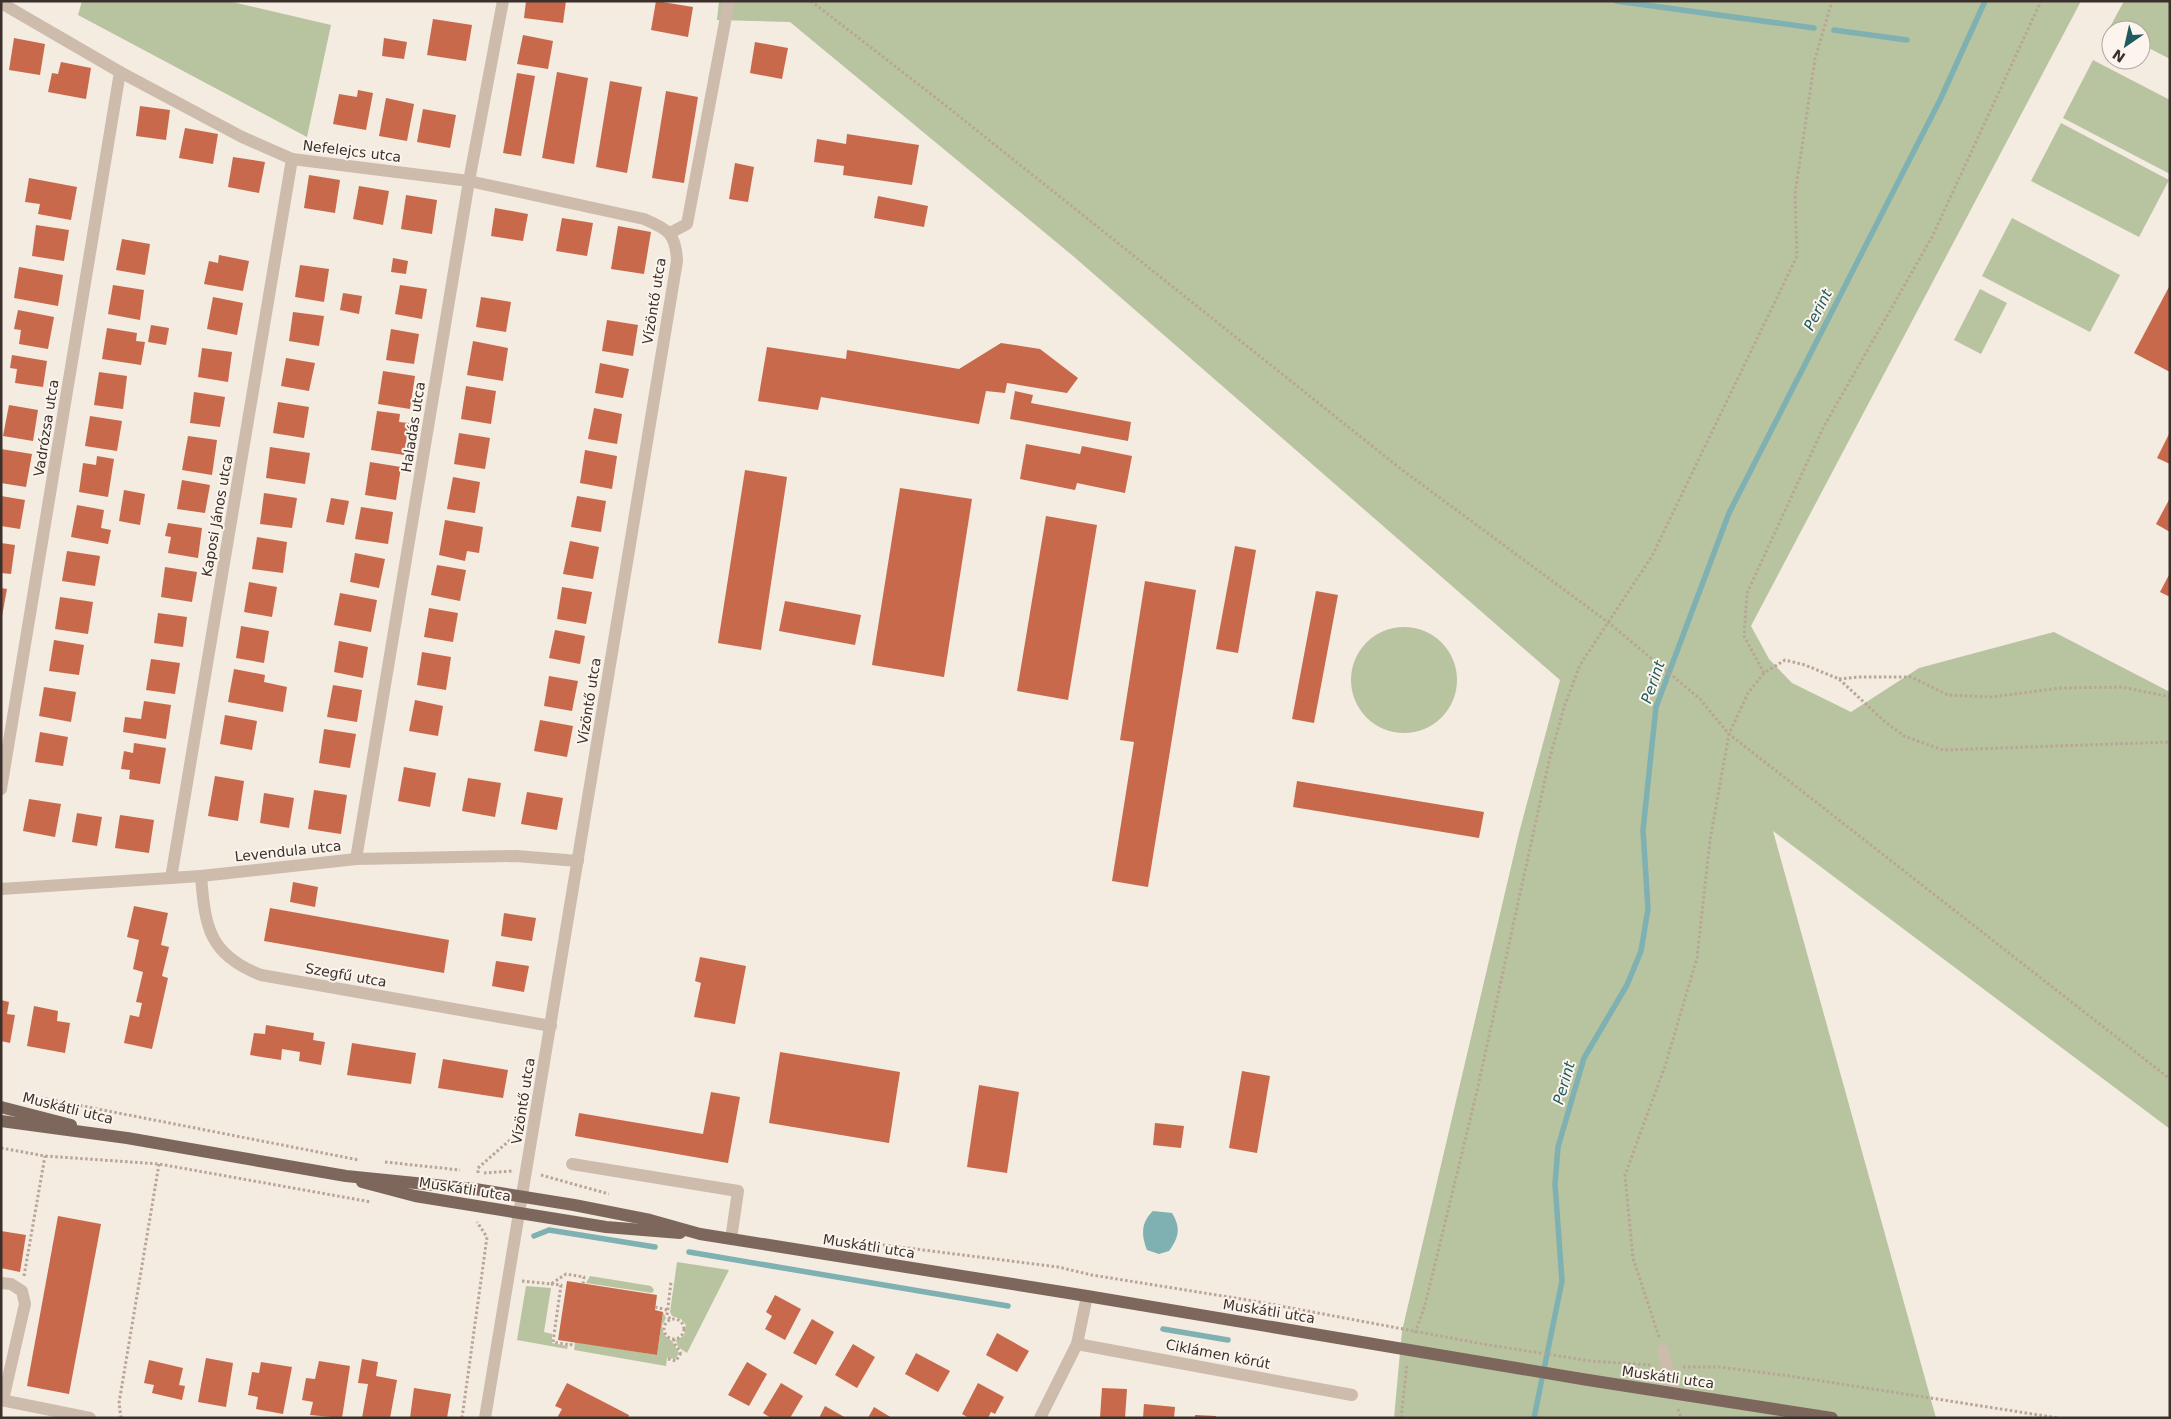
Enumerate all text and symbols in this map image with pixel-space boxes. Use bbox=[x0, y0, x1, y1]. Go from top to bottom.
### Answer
north arrow bbox=[2101, 20, 2151, 70]
text: N bbox=[2109, 46, 2128, 66]
street label: Nefelejcs utca bbox=[302, 137, 402, 165]
street label: Vízöntő utca bbox=[639, 257, 669, 345]
water label: Perint bbox=[1800, 285, 1837, 334]
street label: Vadrózsa utca bbox=[30, 378, 62, 478]
street label: Haladás utca bbox=[398, 381, 428, 473]
street label: Kaposi János utca bbox=[198, 454, 236, 578]
street label: Vízöntő utca bbox=[574, 657, 604, 745]
water label: Perint bbox=[1637, 657, 1669, 706]
street label: Levendula utca bbox=[234, 837, 342, 865]
street label: Szegfű utca bbox=[304, 960, 388, 990]
street label: Vízöntő utca bbox=[508, 1057, 538, 1145]
water label: Perint bbox=[1549, 1058, 1579, 1107]
street label: Muskátli utca bbox=[21, 1089, 115, 1127]
street label: Muskátli utca bbox=[418, 1174, 512, 1204]
street label: Muskátli utca bbox=[822, 1231, 916, 1261]
street label: Muskátli utca bbox=[1222, 1296, 1316, 1326]
street label: Ciklámen körút bbox=[1164, 1336, 1272, 1372]
street label: Muskátli utca bbox=[1621, 1363, 1715, 1391]

